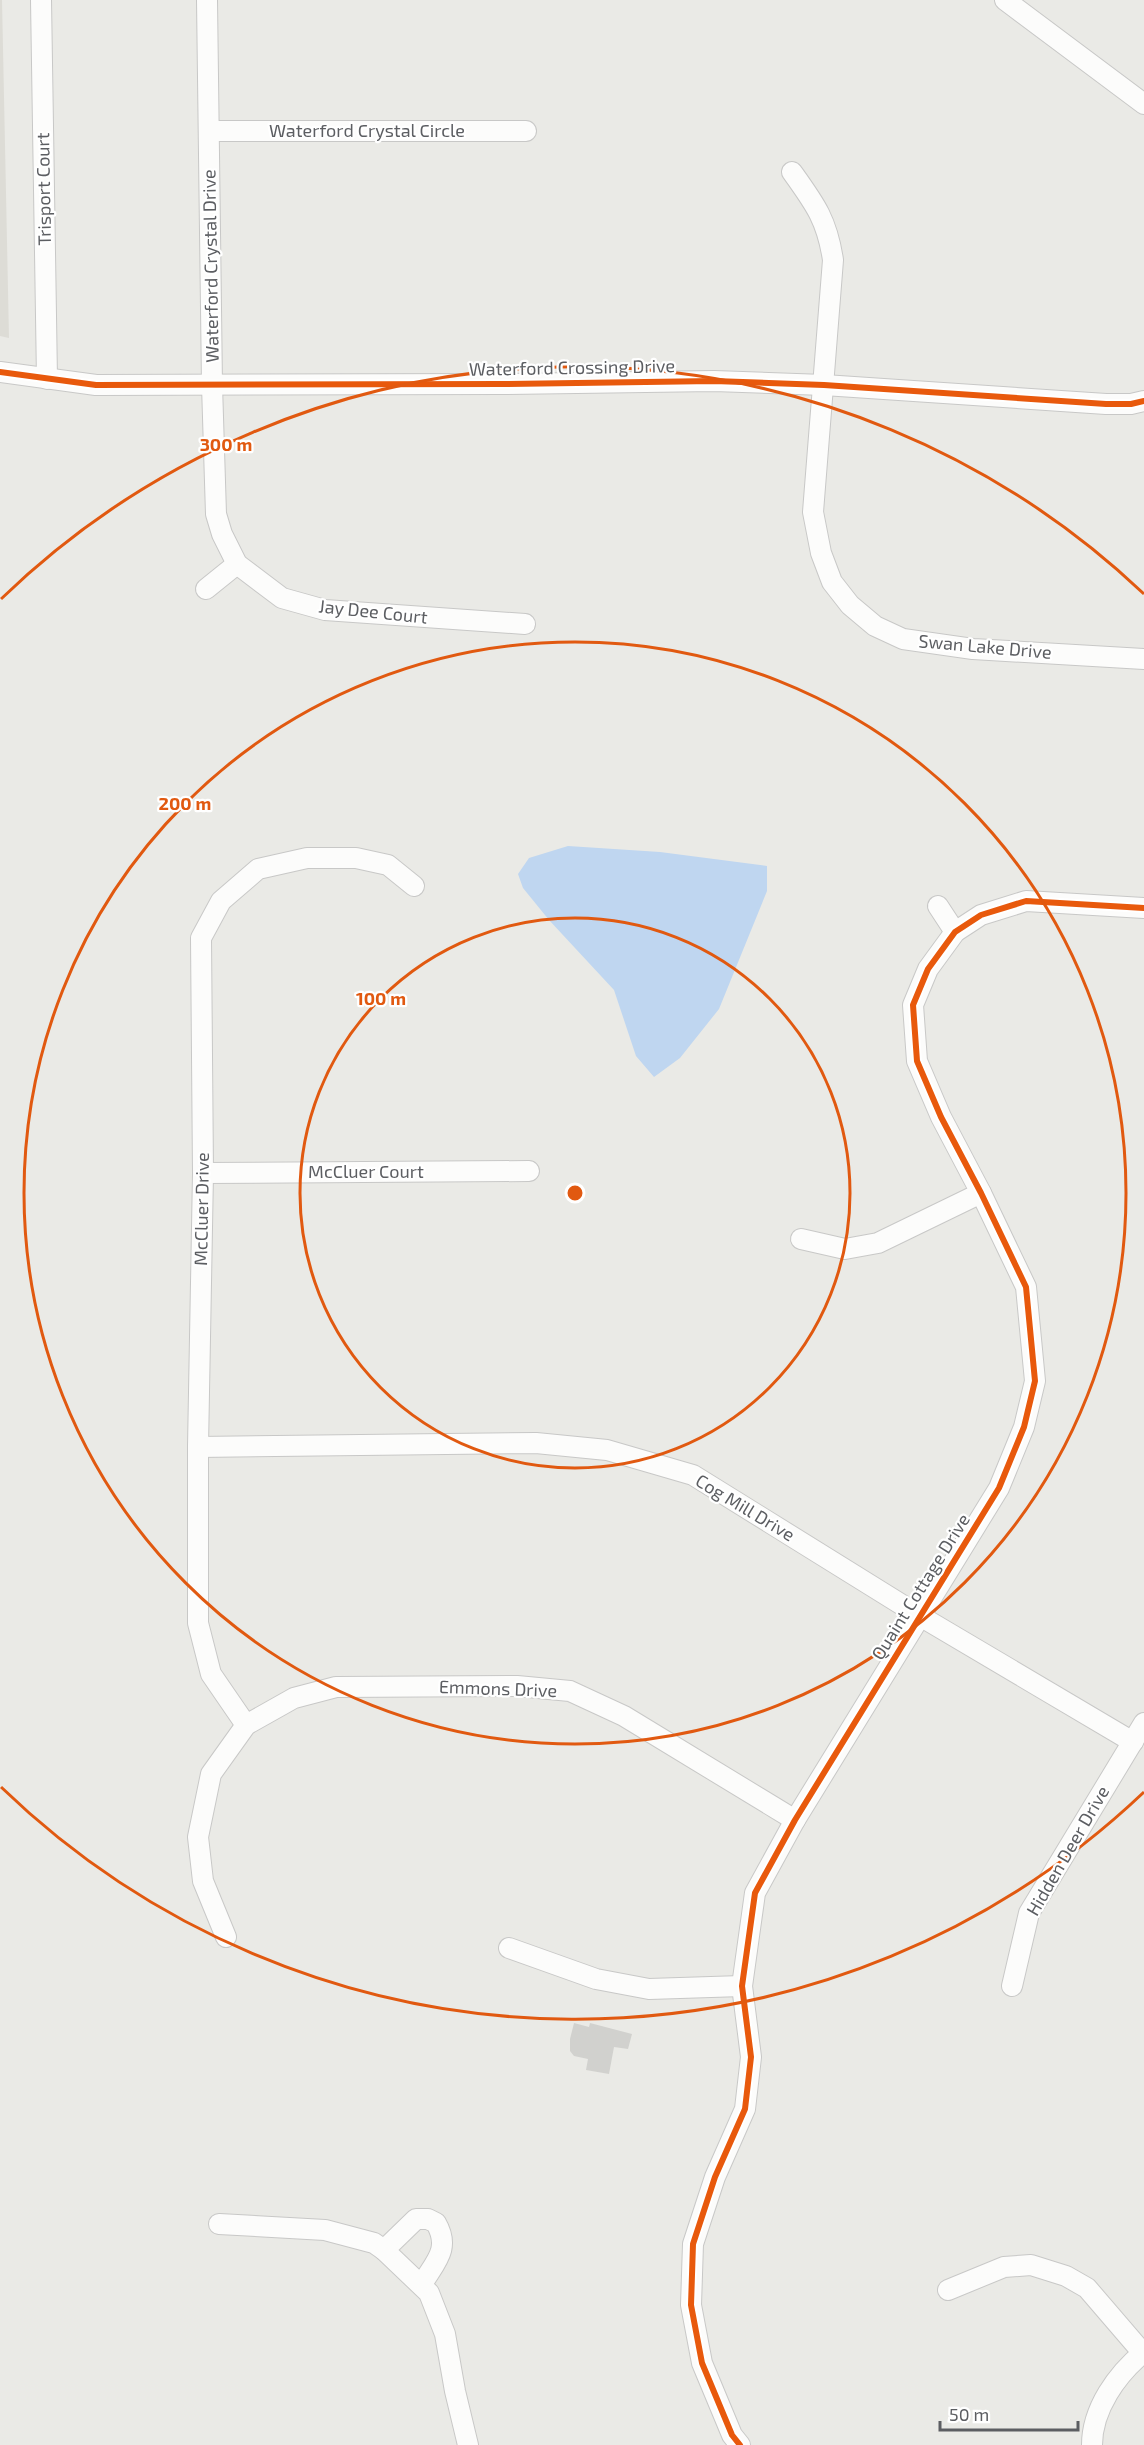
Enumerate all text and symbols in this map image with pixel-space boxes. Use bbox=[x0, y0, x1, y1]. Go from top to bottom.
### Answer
street label: Waterford Crystal Circle bbox=[269, 119, 465, 141]
street label: Trisport Court bbox=[31, 132, 55, 246]
street label: Waterford Crystal Drive bbox=[197, 169, 223, 363]
street label: Waterford Crossing Drive bbox=[469, 354, 675, 380]
text: 300 m bbox=[200, 433, 252, 455]
street label: Jay Dee Court bbox=[318, 594, 429, 628]
street label: Swan Lake Drive bbox=[918, 629, 1053, 663]
text: 200 m bbox=[159, 792, 211, 814]
text: 100 m bbox=[356, 987, 406, 1009]
street label: McCluer Drive bbox=[189, 1152, 213, 1266]
street label: McCluer Court bbox=[308, 1160, 424, 1182]
centre of rings bbox=[565, 1183, 585, 1203]
street label: Cog Mill Drive bbox=[692, 1469, 799, 1545]
street label: Quaint Cottage Drive bbox=[866, 1509, 974, 1664]
street label: Emmons Drive bbox=[439, 1675, 557, 1701]
street label: Hidden Deer Drive bbox=[1021, 1782, 1113, 1919]
scale bar bbox=[940, 2394, 1078, 2432]
text: 50 m bbox=[949, 2403, 989, 2425]

